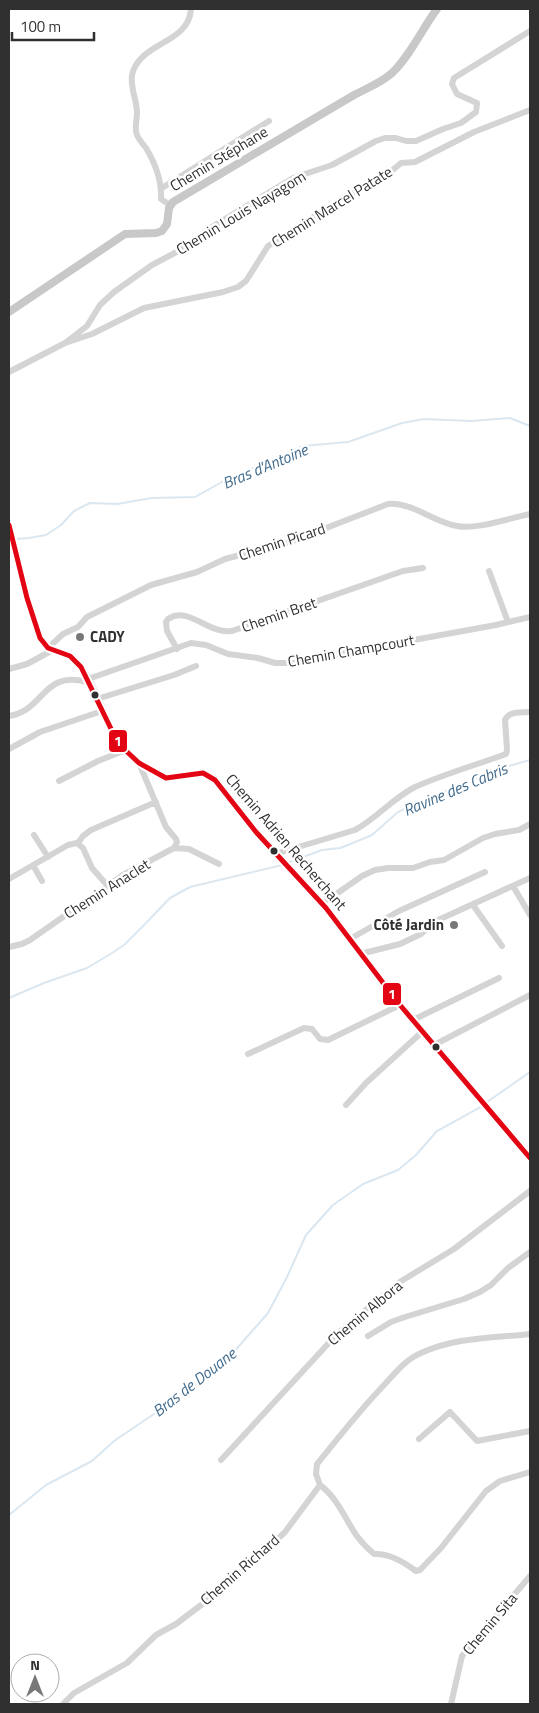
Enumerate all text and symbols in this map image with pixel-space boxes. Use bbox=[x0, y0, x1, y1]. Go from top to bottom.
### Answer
scale bar bbox=[12, 10, 95, 42]
text: 100 m bbox=[20, 15, 61, 38]
street label: Chemin Stéphane bbox=[165, 120, 272, 197]
street label: Chemin Marcel Patate bbox=[267, 160, 397, 253]
street label: Chemin Louis Nayagom bbox=[171, 165, 310, 261]
water label: Bras d'Antoine bbox=[219, 437, 313, 495]
street label: Chemin Picard bbox=[235, 517, 328, 566]
street label: Chemin Bret bbox=[238, 591, 320, 638]
place label: CADY bbox=[90, 625, 125, 648]
street label: Chemin Champcourt bbox=[286, 628, 417, 673]
marker: CADY bbox=[74, 631, 86, 643]
unlabelled marker bbox=[90, 690, 100, 700]
line badge: 1 bbox=[108, 729, 128, 753]
text: 1 bbox=[114, 730, 122, 751]
water label: Ravine des Cabris bbox=[399, 756, 512, 822]
street label: Chemin Adrien Recherchant bbox=[220, 768, 353, 916]
unlabelled marker bbox=[269, 846, 279, 856]
street label: Chemin Anaclet bbox=[59, 852, 155, 924]
place label: Côté Jardin bbox=[373, 913, 444, 936]
marker: Côté Jardin bbox=[448, 919, 460, 931]
line badge: 1 bbox=[382, 982, 402, 1006]
text: 1 bbox=[388, 983, 396, 1004]
unlabelled marker bbox=[431, 1042, 441, 1052]
street label: Chemin Albora bbox=[322, 1274, 408, 1351]
water label: Bras de Douane bbox=[147, 1341, 242, 1422]
street label: Chemin Richard bbox=[195, 1529, 284, 1611]
street label: Chemin Sita bbox=[457, 1587, 523, 1660]
north arrow bbox=[10, 1653, 60, 1703]
text: N bbox=[30, 1654, 40, 1675]

